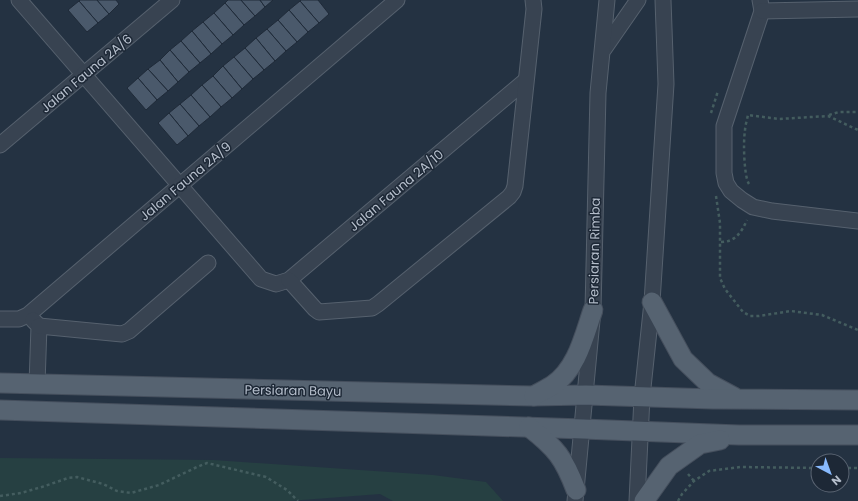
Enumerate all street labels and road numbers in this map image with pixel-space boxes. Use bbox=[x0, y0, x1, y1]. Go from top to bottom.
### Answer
street label: Jalan Fauna 2A/6 bbox=[36, 29, 136, 117]
street label: Jalan Fauna 2A/9 bbox=[135, 137, 235, 225]
street label: Jalan Fauna 2A/10 bbox=[345, 145, 448, 236]
street label: Persiaran Rimba bbox=[584, 197, 605, 305]
street label: Persiaran Bayu bbox=[244, 380, 342, 401]

